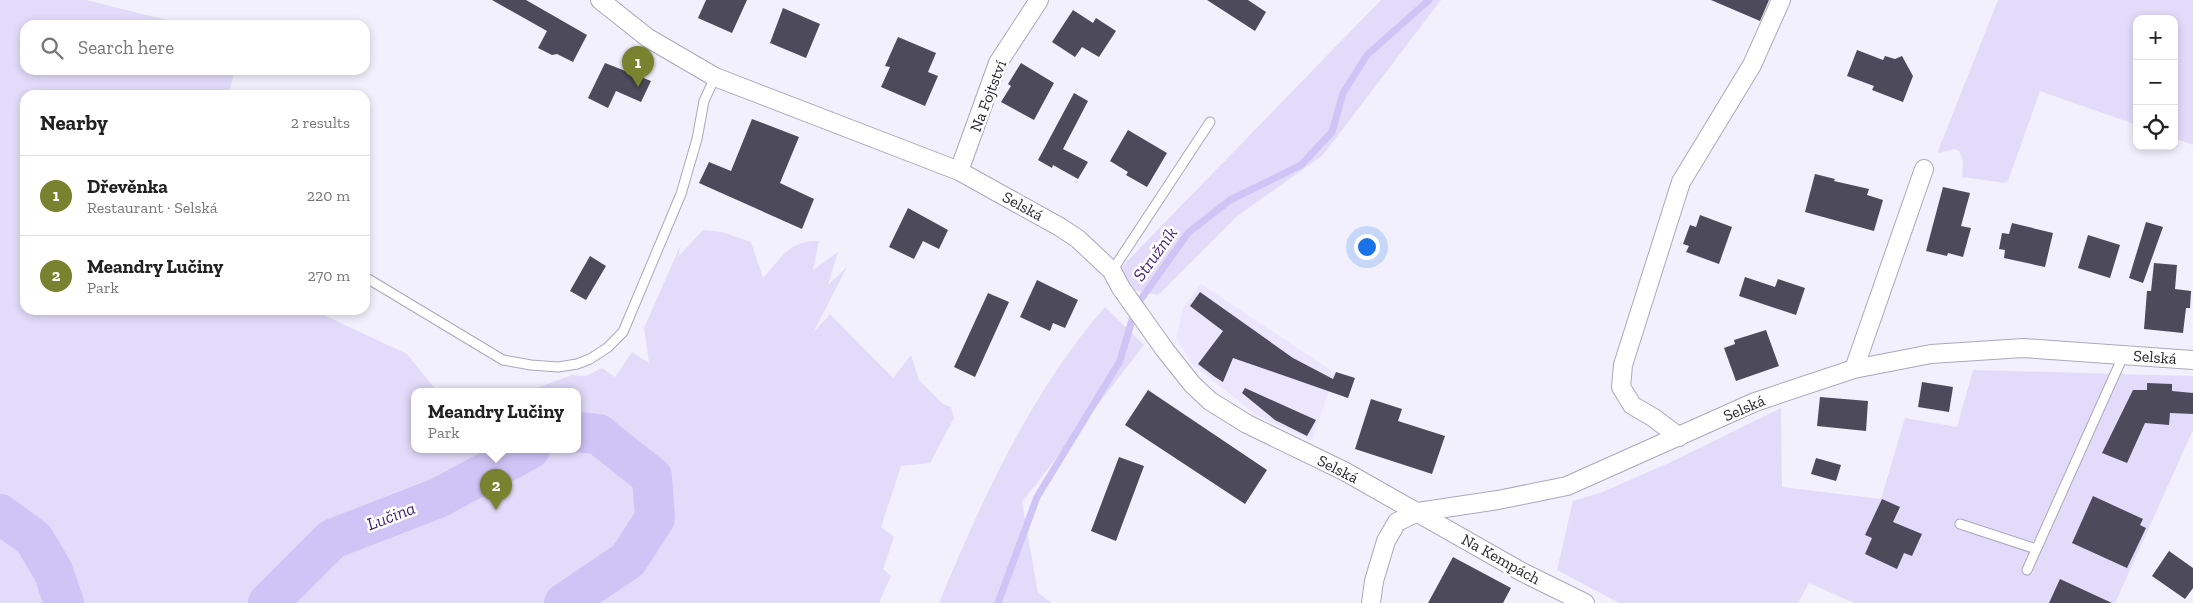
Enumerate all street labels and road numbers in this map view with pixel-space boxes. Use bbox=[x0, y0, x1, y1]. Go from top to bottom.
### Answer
street label: Na Fojtství bbox=[966, 57, 1011, 134]
street label: Selská bbox=[999, 187, 1047, 225]
street label: Selská bbox=[2133, 346, 2178, 368]
street label: Selská bbox=[1720, 391, 1768, 425]
street label: Selská bbox=[1314, 451, 1362, 487]
street label: Na Kempách bbox=[1458, 530, 1544, 588]

